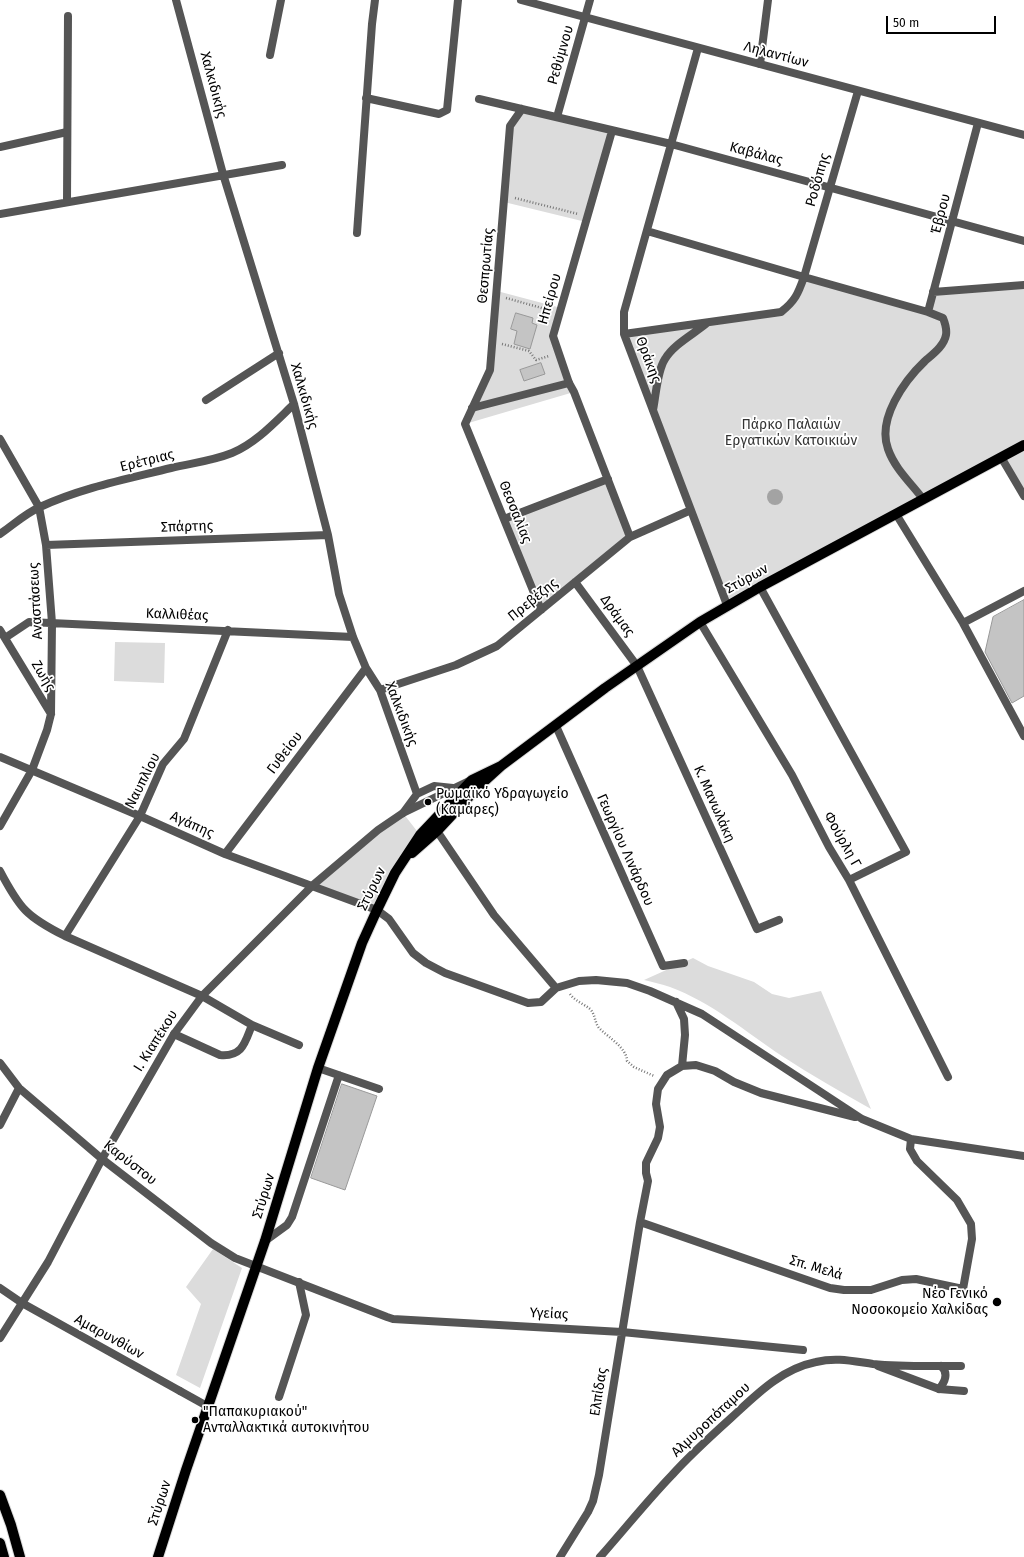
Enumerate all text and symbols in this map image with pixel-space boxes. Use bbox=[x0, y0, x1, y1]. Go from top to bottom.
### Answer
scale bar bbox=[888, 8, 998, 34]
text: 50 m bbox=[893, 16, 919, 30]
street label: Ρεθύμνου bbox=[545, 23, 577, 87]
street label: Ληλαντίων bbox=[742, 38, 810, 72]
street label: Χαλκιδικής bbox=[196, 50, 230, 120]
street label: Καβάλας bbox=[728, 139, 784, 169]
street label: Ροδόπης bbox=[802, 151, 834, 209]
street label: Έβρου bbox=[928, 192, 954, 236]
street label: Θεσπρωτίας bbox=[474, 228, 498, 304]
street label: Ηπείρου bbox=[535, 271, 565, 327]
street label: Θράκης bbox=[631, 334, 665, 386]
street label: Χαλκιδικής bbox=[287, 361, 321, 431]
park label: Πάρκο Παλαιών Εργατικών Κατοικιών bbox=[725, 417, 857, 450]
street label: Ερέτριας bbox=[118, 446, 176, 476]
street label: Θεσσαλίας bbox=[495, 478, 535, 546]
street label: Σπάρτης bbox=[161, 518, 213, 536]
street label: Στύρων bbox=[723, 560, 771, 598]
street label: Αναστάσεως bbox=[26, 562, 46, 640]
street label: Πρεβέζης bbox=[505, 575, 561, 625]
street label: Δράμας bbox=[596, 592, 638, 640]
street label: Καλλιθέας bbox=[145, 606, 209, 624]
street label: Ζωής bbox=[27, 658, 59, 694]
street label: Χαλκιδικής bbox=[381, 679, 421, 749]
street label: Γυθείου bbox=[264, 729, 306, 777]
street label: Ναυπλίου bbox=[122, 750, 164, 812]
street label: Κ. Μανωλάκη bbox=[690, 763, 738, 845]
place label: Ρωμαϊκό Υδραγωγείο (Καμάρες) bbox=[436, 786, 569, 818]
street label: Γεωργίου Λινάρδου bbox=[593, 791, 657, 909]
marker: Ρωμαϊκό Υδραγωγείο (Καμάρες) bbox=[423, 797, 433, 807]
street label: Αγάπης bbox=[168, 808, 216, 842]
street label: Φούρλη Γ bbox=[820, 809, 864, 871]
street label: Στύρων bbox=[354, 864, 390, 914]
street label: Ι. Κιαπέκου bbox=[130, 1007, 182, 1075]
street label: Καρύστου bbox=[100, 1137, 160, 1189]
street label: Στύρων bbox=[249, 1171, 279, 1221]
street label: Σπ. Μελά bbox=[787, 1252, 845, 1284]
place label: Νέο Γενικό Νοσοκομείο Χαλκίδας bbox=[851, 1286, 988, 1318]
marker: Νέο Γενικό Νοσοκομείο Χαλκίδας bbox=[991, 1296, 1003, 1308]
street label: Υγείας bbox=[529, 1305, 569, 1323]
street label: Αμαρυνθίων bbox=[71, 1311, 147, 1363]
street label: Ελπίδας bbox=[587, 1366, 611, 1418]
street label: Αλμυροπόταμου bbox=[668, 1379, 754, 1461]
place label: "Παπακυριακού" Ανταλλακτικά αυτοκινήτου bbox=[203, 1404, 369, 1436]
marker: "Παπακυριακού" Ανταλλακτικά αυτοκινήτου bbox=[190, 1415, 200, 1425]
street label: Στύρων bbox=[145, 1478, 175, 1528]

